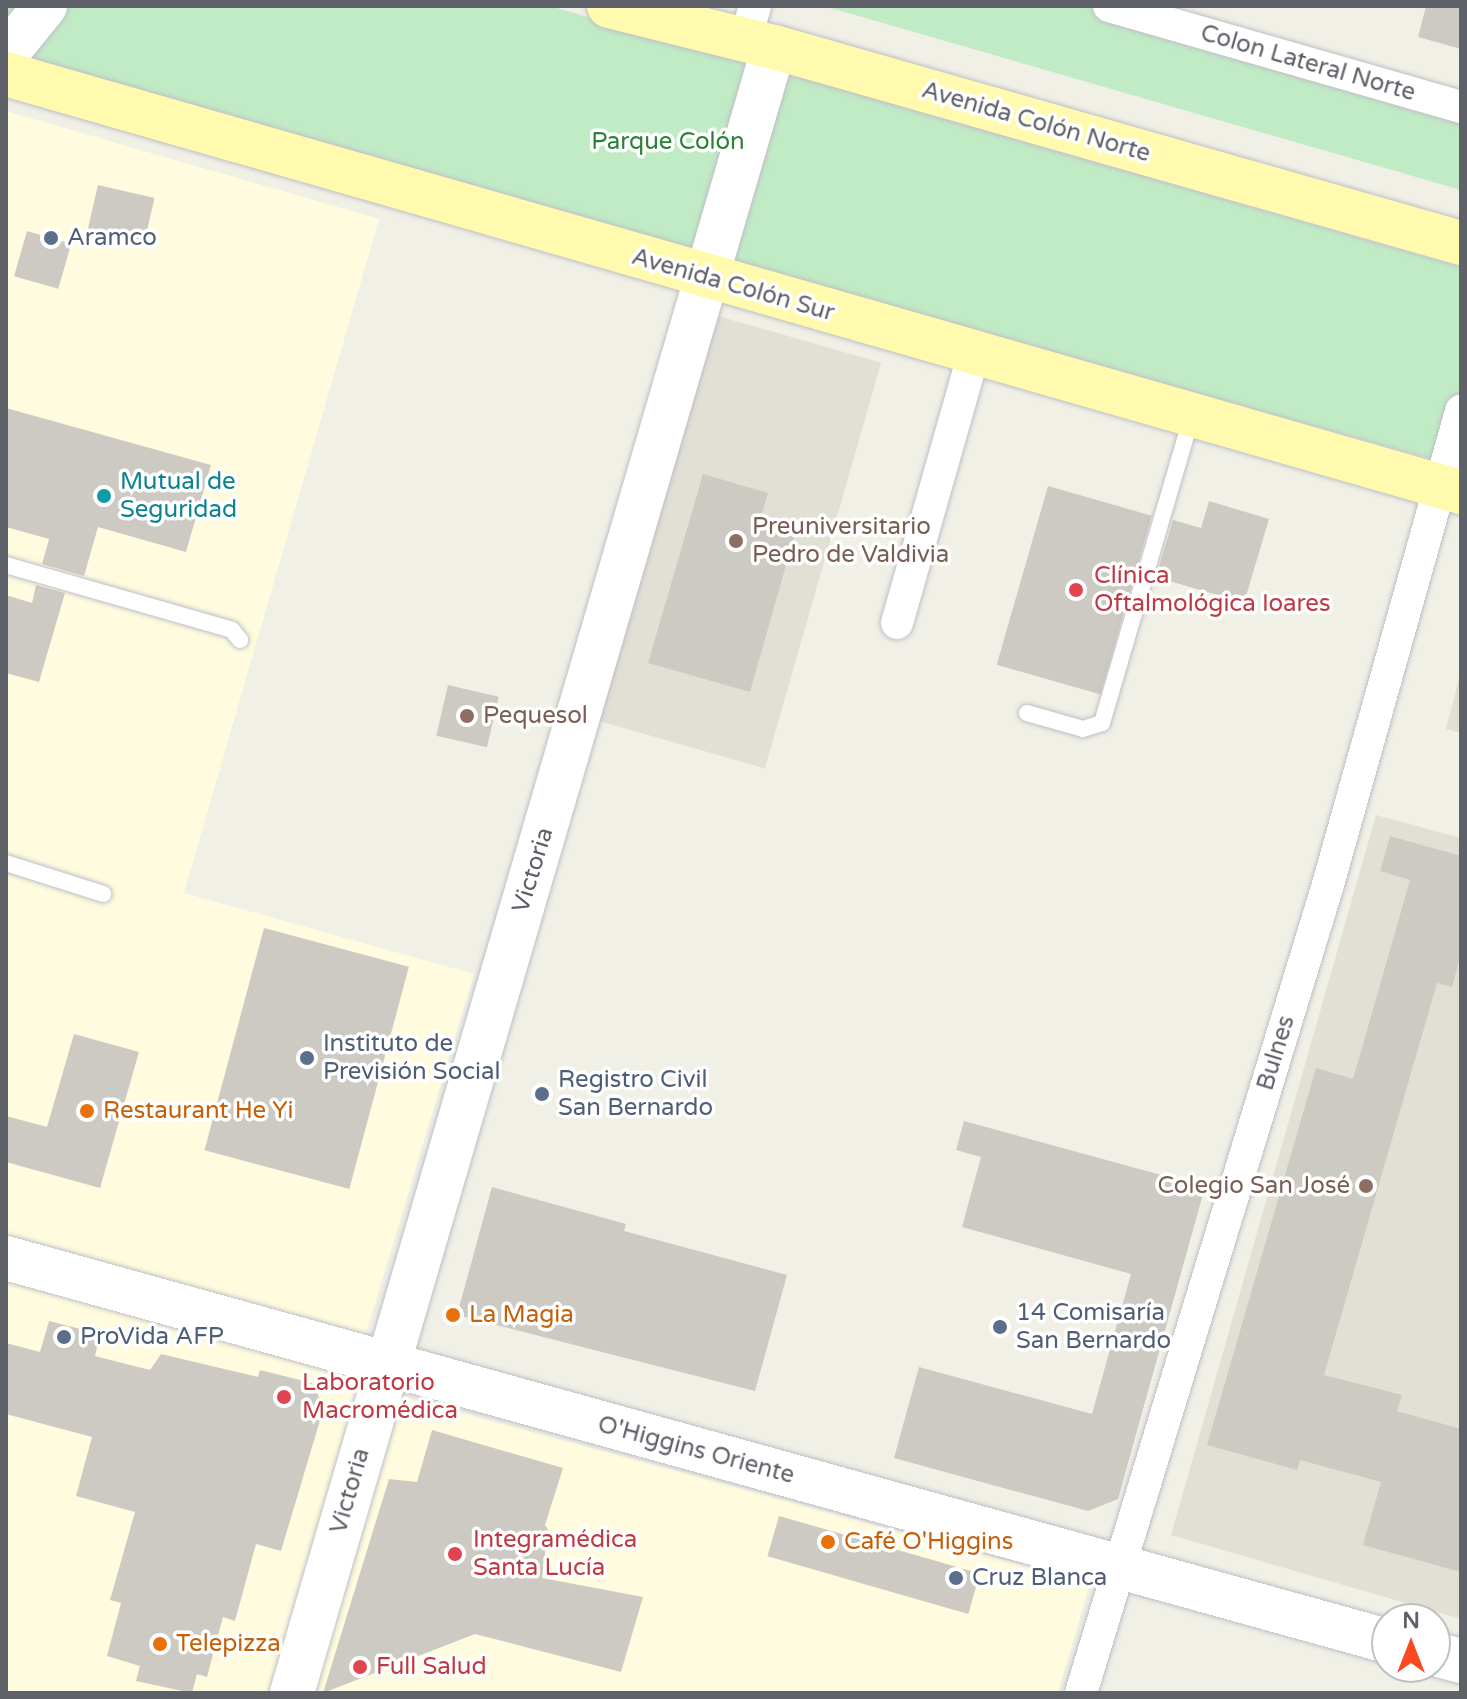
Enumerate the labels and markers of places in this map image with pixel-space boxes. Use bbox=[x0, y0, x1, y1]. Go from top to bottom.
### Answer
place label: Aramco bbox=[67, 224, 157, 252]
marker: Aramco bbox=[42, 229, 60, 247]
place label: Mutual de Seguridad bbox=[120, 468, 237, 524]
marker: Mutual de Seguridad bbox=[95, 487, 113, 505]
place label: Preuniversitario Pedro de Valdivia bbox=[752, 513, 949, 569]
marker: Preuniversitario Pedro de Valdivia bbox=[727, 532, 745, 550]
place label: Clínica Oftalmológica Ioares bbox=[1094, 562, 1330, 618]
marker: Clínica Oftalmológica Ioares bbox=[1065, 579, 1087, 601]
place label: Pequesol bbox=[483, 702, 588, 730]
marker: Pequesol bbox=[458, 707, 476, 725]
place label: Instituto de Previsión Social bbox=[323, 1030, 500, 1086]
marker: Instituto de Previsión Social bbox=[298, 1049, 316, 1067]
place label: Registro Civil San Bernardo bbox=[558, 1066, 713, 1122]
marker: Registro Civil San Bernardo bbox=[533, 1085, 551, 1103]
place label: Restaurant He Yi bbox=[103, 1097, 293, 1125]
marker: Restaurant He Yi bbox=[78, 1102, 96, 1120]
place label: Colegio San José bbox=[1158, 1172, 1350, 1200]
marker: Colegio San José bbox=[1357, 1177, 1375, 1195]
place label: 14 Comisaría San Bernardo bbox=[1016, 1299, 1171, 1355]
place label: La Magia bbox=[469, 1301, 574, 1329]
marker: La Magia bbox=[444, 1306, 462, 1324]
marker: 14 Comisaría San Bernardo bbox=[991, 1318, 1009, 1336]
place label: ProVida AFP bbox=[80, 1323, 224, 1351]
marker: ProVida AFP bbox=[55, 1328, 73, 1346]
place label: Laboratorio Macromédica bbox=[302, 1369, 458, 1425]
marker: Laboratorio Macromédica bbox=[273, 1386, 295, 1408]
place label: Integramédica Santa Lucía bbox=[473, 1526, 637, 1582]
place label: Café O'Higgins bbox=[844, 1528, 1013, 1556]
marker: Café O'Higgins bbox=[819, 1533, 837, 1551]
marker: Integramédica Santa Lucía bbox=[444, 1543, 466, 1565]
place label: Cruz Blanca bbox=[972, 1564, 1107, 1592]
marker: Cruz Blanca bbox=[947, 1569, 965, 1587]
place label: Telepizza bbox=[176, 1630, 281, 1658]
marker: Telepizza bbox=[151, 1635, 169, 1653]
place label: Full Salud bbox=[376, 1653, 487, 1681]
marker: Full Salud bbox=[351, 1658, 369, 1676]

